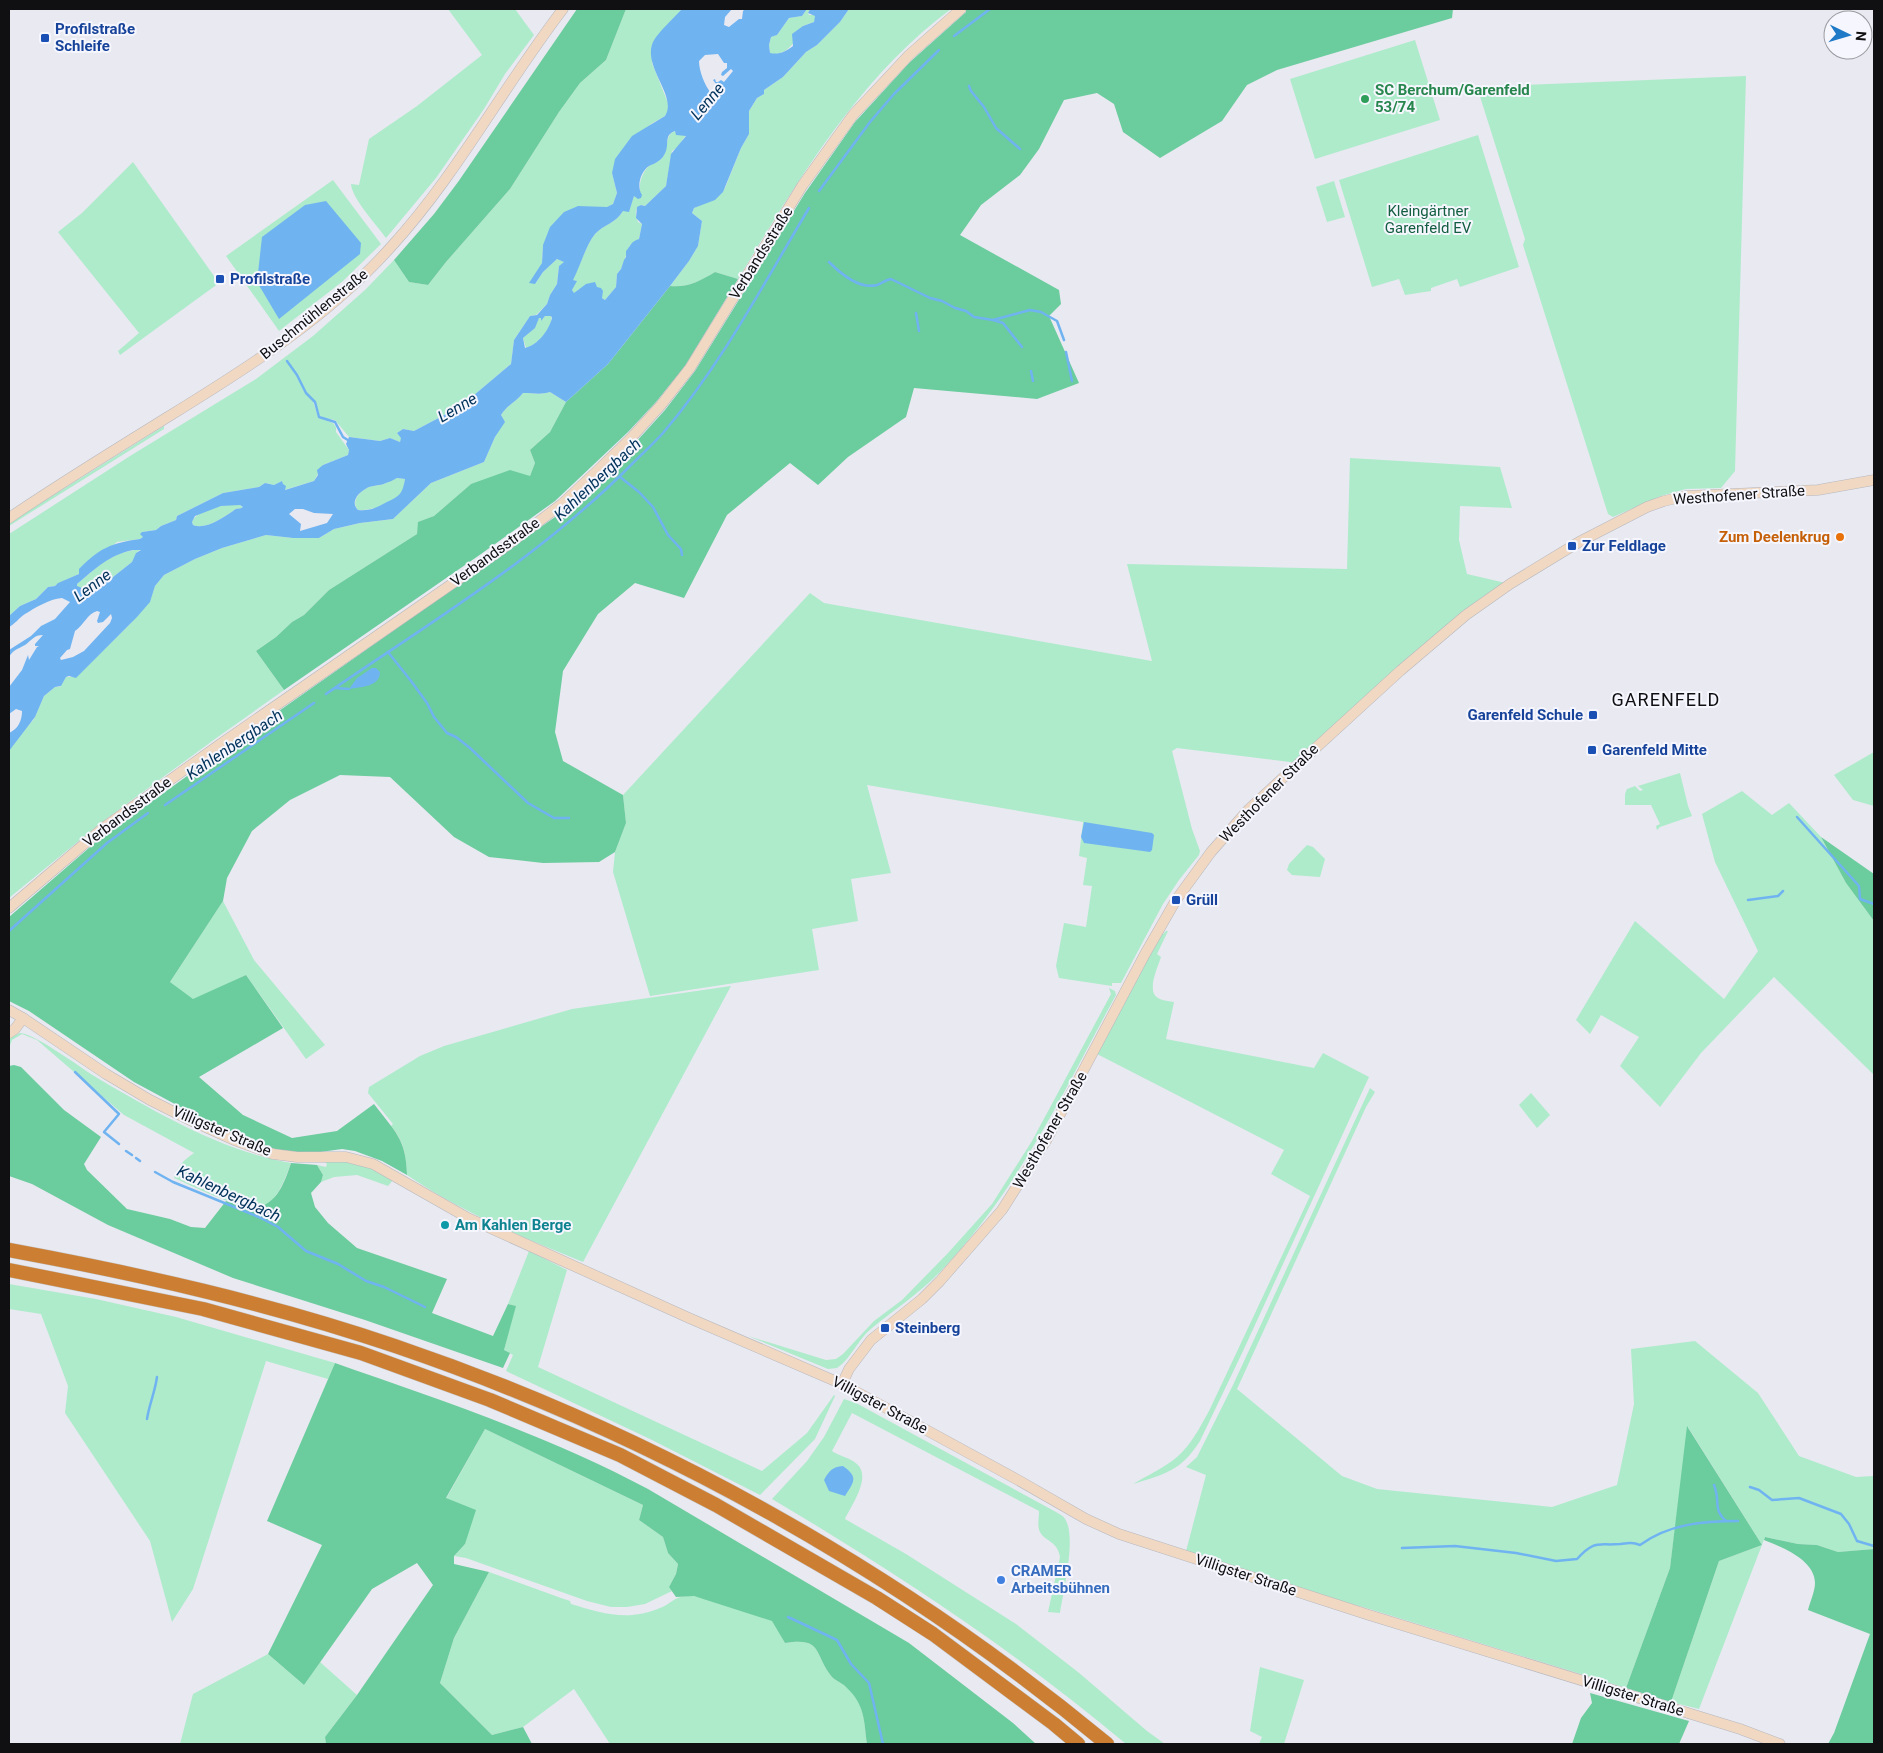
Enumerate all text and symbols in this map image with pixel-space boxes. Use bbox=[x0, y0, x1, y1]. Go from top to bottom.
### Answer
north arrow bbox=[1823, 10, 1873, 60]
place label: Profilstraße Schleife bbox=[55, 20, 135, 55]
text: N bbox=[1853, 31, 1869, 42]
marker: Profilstraße Schleife bbox=[39, 32, 51, 44]
water label: Lenne bbox=[687, 79, 728, 123]
place label: SC Berchum/Garenfeld 53/74 bbox=[1375, 81, 1530, 116]
marker: SC Berchum/Garenfeld 53/74 bbox=[1359, 93, 1371, 105]
park label: Kleingärtner Garenfeld EV bbox=[1385, 202, 1472, 237]
street label: Verbandsstraße bbox=[725, 203, 797, 303]
street label: Buschmühlenstraße bbox=[256, 265, 372, 363]
place label: Profilstraße bbox=[230, 270, 310, 288]
marker: Profilstraße bbox=[214, 273, 226, 285]
water label: Lenne bbox=[434, 389, 480, 426]
water label: Kahlenbergbach bbox=[550, 434, 645, 524]
street label: Westhofener Straße bbox=[1672, 481, 1806, 509]
street label: Verbandsstraße bbox=[447, 514, 543, 590]
place label: Zum Deelenkrug bbox=[1719, 528, 1830, 546]
marker: Zum Deelenkrug bbox=[1834, 531, 1846, 543]
place label: Zur Feldlage bbox=[1582, 537, 1666, 555]
marker: Zur Feldlage bbox=[1566, 540, 1578, 552]
water label: Lenne bbox=[70, 565, 115, 606]
district label: GARENFELD bbox=[1612, 689, 1720, 710]
water label: Kahlenbergbach bbox=[183, 705, 286, 784]
place label: Garenfeld Schule bbox=[1468, 706, 1583, 724]
marker: Garenfeld Schule bbox=[1587, 709, 1599, 721]
street label: Westhofener Straße bbox=[1216, 740, 1322, 846]
place label: Garenfeld Mitte bbox=[1602, 741, 1707, 759]
marker: Garenfeld Mitte bbox=[1586, 744, 1598, 756]
street label: Verbandsstraße bbox=[79, 773, 175, 851]
place label: Grüll bbox=[1186, 891, 1218, 909]
marker: Grüll bbox=[1170, 894, 1182, 906]
street label: Westhofener Straße bbox=[1009, 1068, 1091, 1192]
street label: Villigster Straße bbox=[170, 1102, 274, 1160]
water label: Kahlenbergbach bbox=[174, 1161, 284, 1226]
place label: Am Kahlen Berge bbox=[455, 1216, 571, 1234]
marker: Am Kahlen Berge bbox=[439, 1219, 451, 1231]
place label: Steinberg bbox=[895, 1319, 960, 1337]
marker: Steinberg bbox=[879, 1322, 891, 1334]
street label: Villigster Straße bbox=[829, 1372, 931, 1438]
street label: Villigster Straße bbox=[1193, 1550, 1299, 1600]
place label: CRAMER Arbeitsbühnen bbox=[1011, 1562, 1110, 1597]
marker: CRAMER Arbeitsbühnen bbox=[995, 1574, 1007, 1586]
street label: Villigster Straße bbox=[1580, 1672, 1686, 1720]

